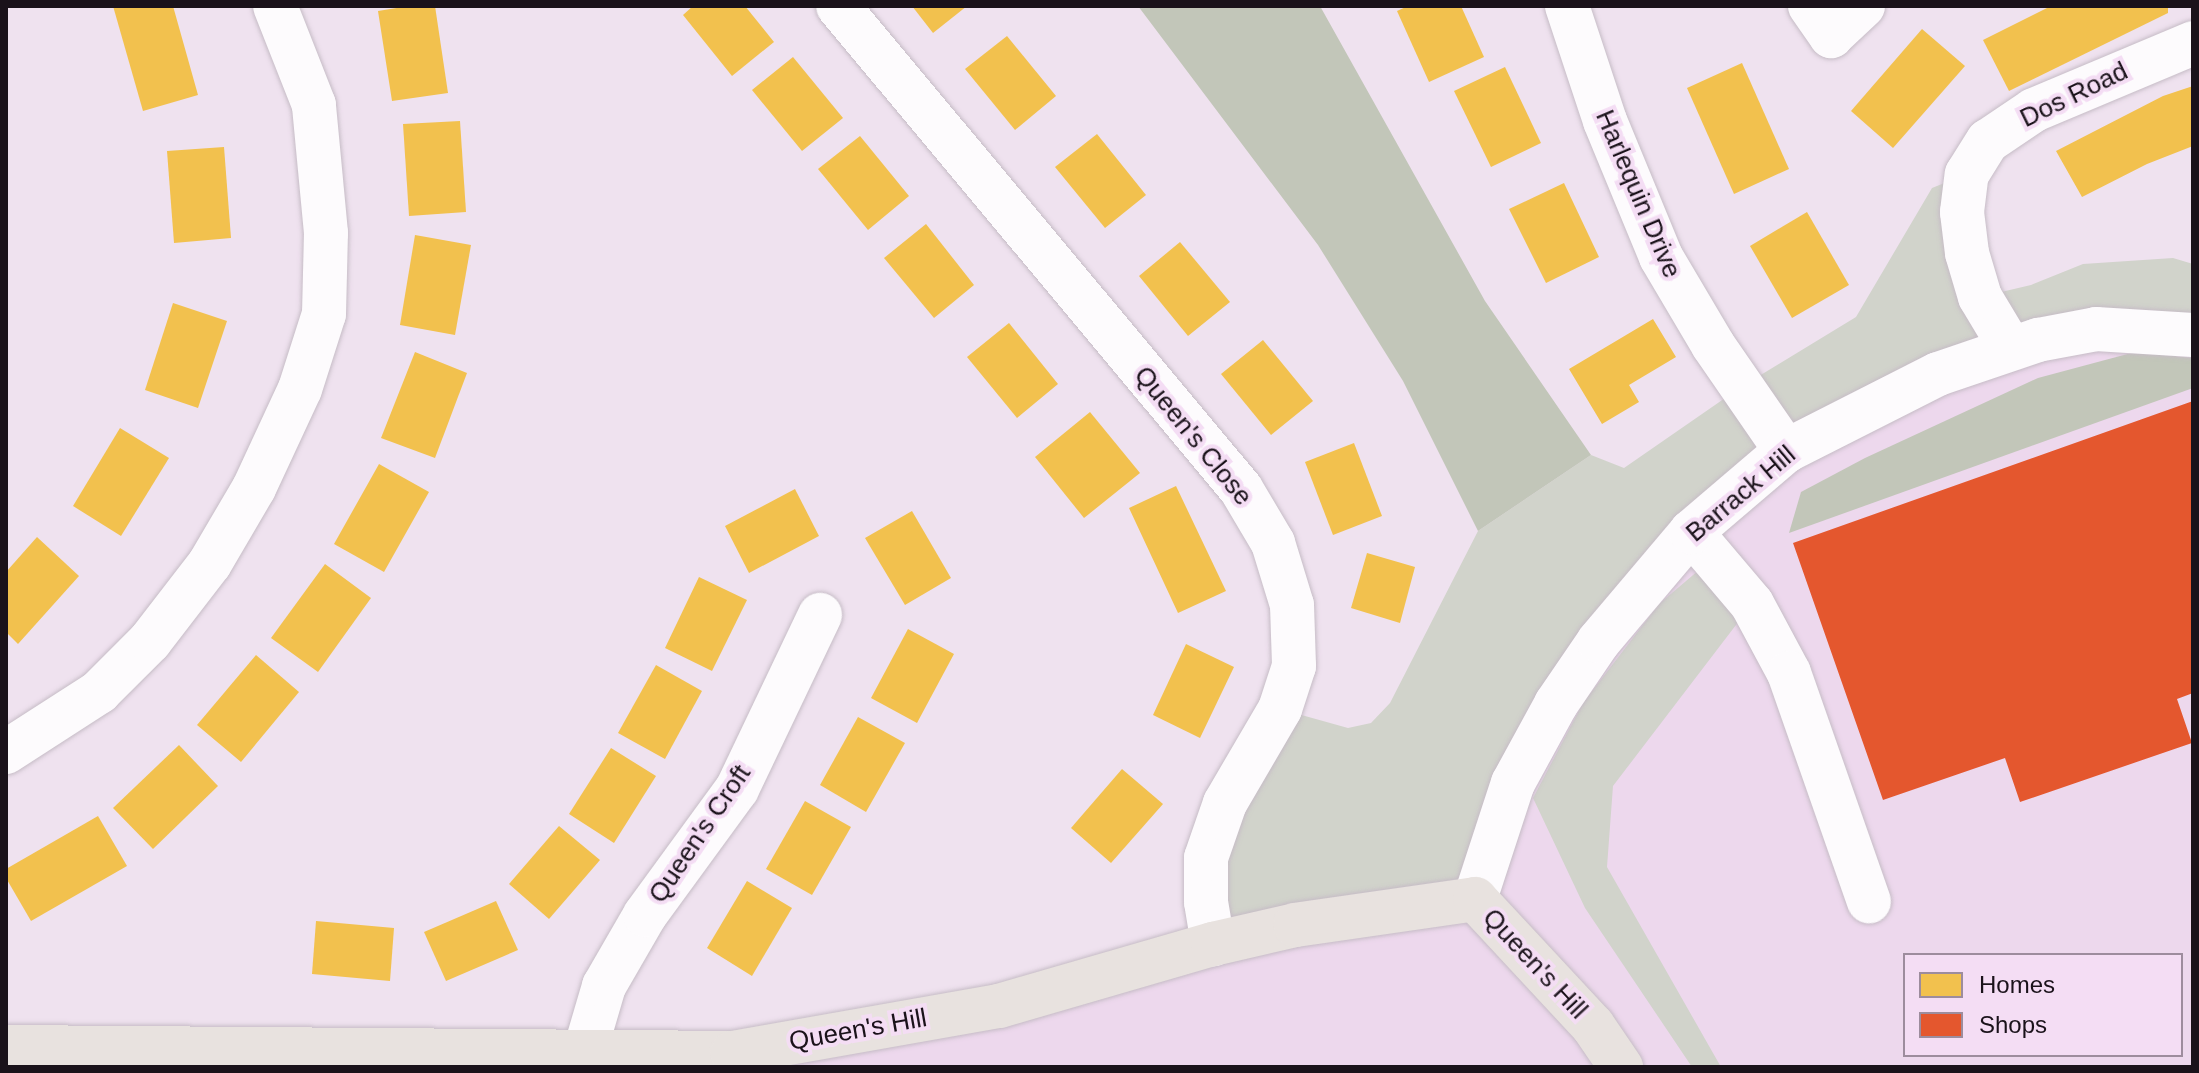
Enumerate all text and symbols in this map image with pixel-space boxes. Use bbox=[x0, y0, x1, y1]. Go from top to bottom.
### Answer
street label: Dos Road bbox=[2015, 56, 2133, 134]
street label: Harlequin Drive bbox=[1589, 105, 1687, 283]
street label: Queen's Close bbox=[1127, 360, 1259, 512]
street label: Barrack Hill bbox=[1680, 439, 1802, 549]
street label: Queen's Croft bbox=[642, 759, 758, 909]
street label: Queen's Hill bbox=[1476, 902, 1594, 1026]
legend bbox=[1903, 953, 2183, 1057]
text: Homes bbox=[1979, 971, 2055, 998]
street label: Queen's Hill bbox=[787, 1003, 929, 1057]
text: Shops bbox=[1979, 1011, 2047, 1038]

